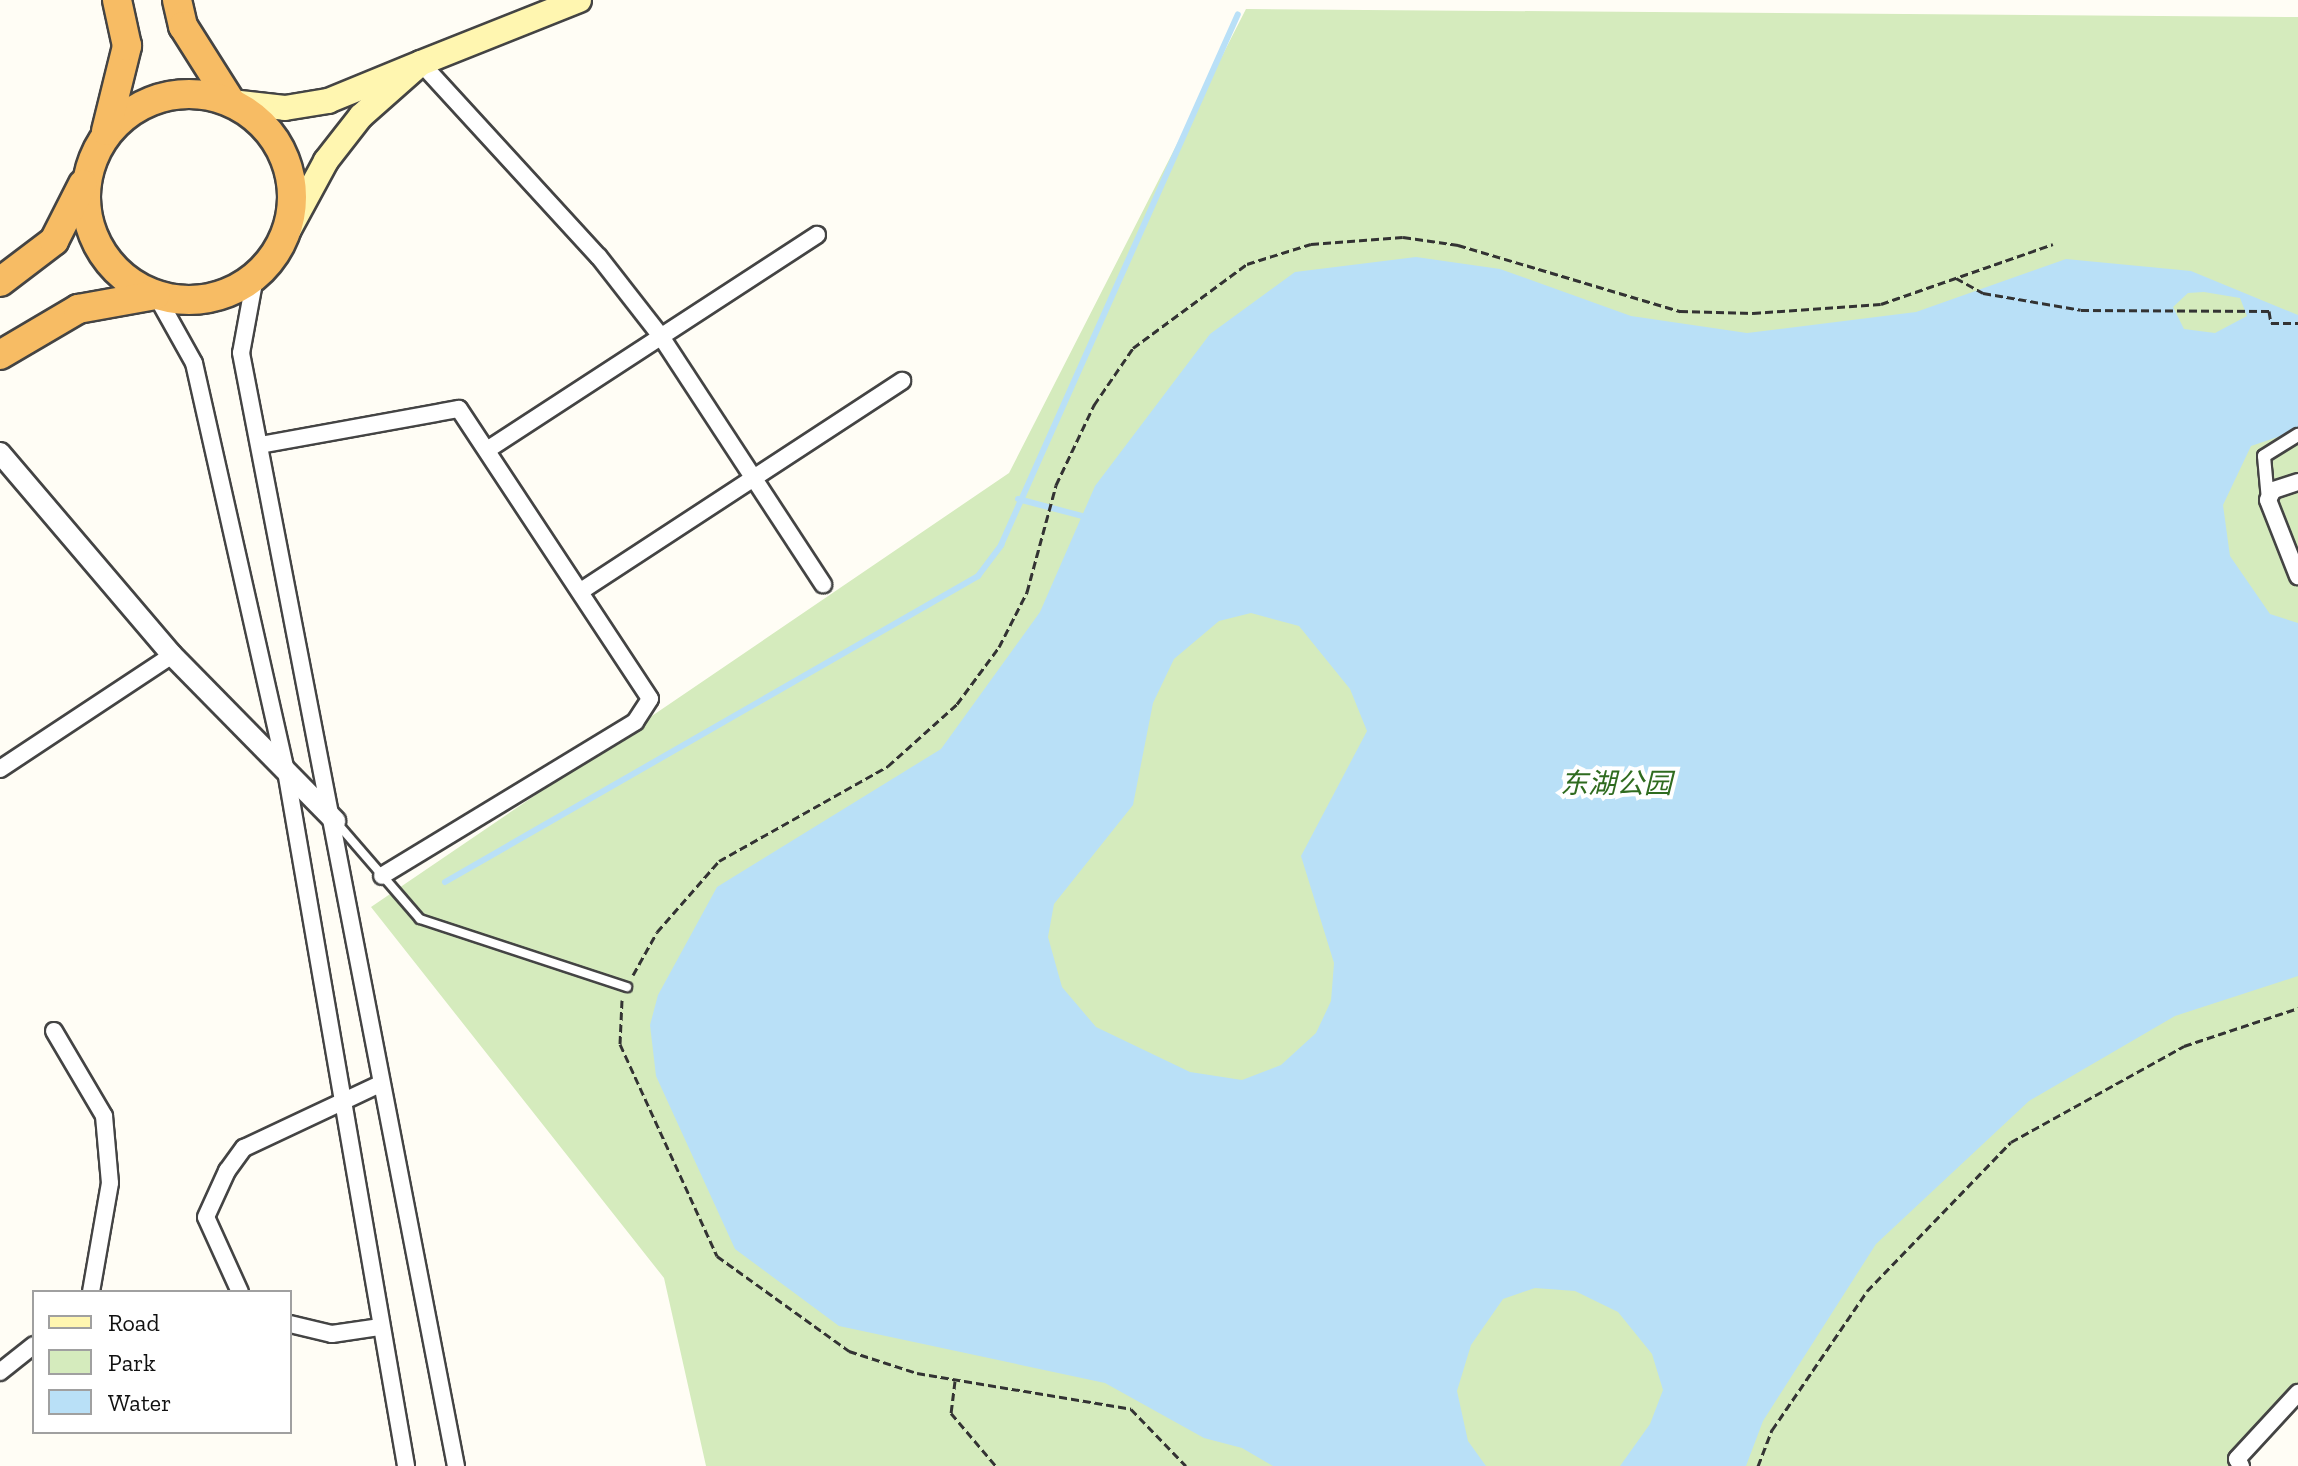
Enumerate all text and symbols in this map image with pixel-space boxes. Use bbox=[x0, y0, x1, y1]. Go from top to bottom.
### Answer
park label: 东湖公园 bbox=[1560, 767, 1672, 801]
legend bbox=[32, 1290, 292, 1434]
text: Road bbox=[108, 1308, 160, 1337]
text: Park bbox=[108, 1348, 156, 1377]
text: Water bbox=[108, 1388, 171, 1417]

